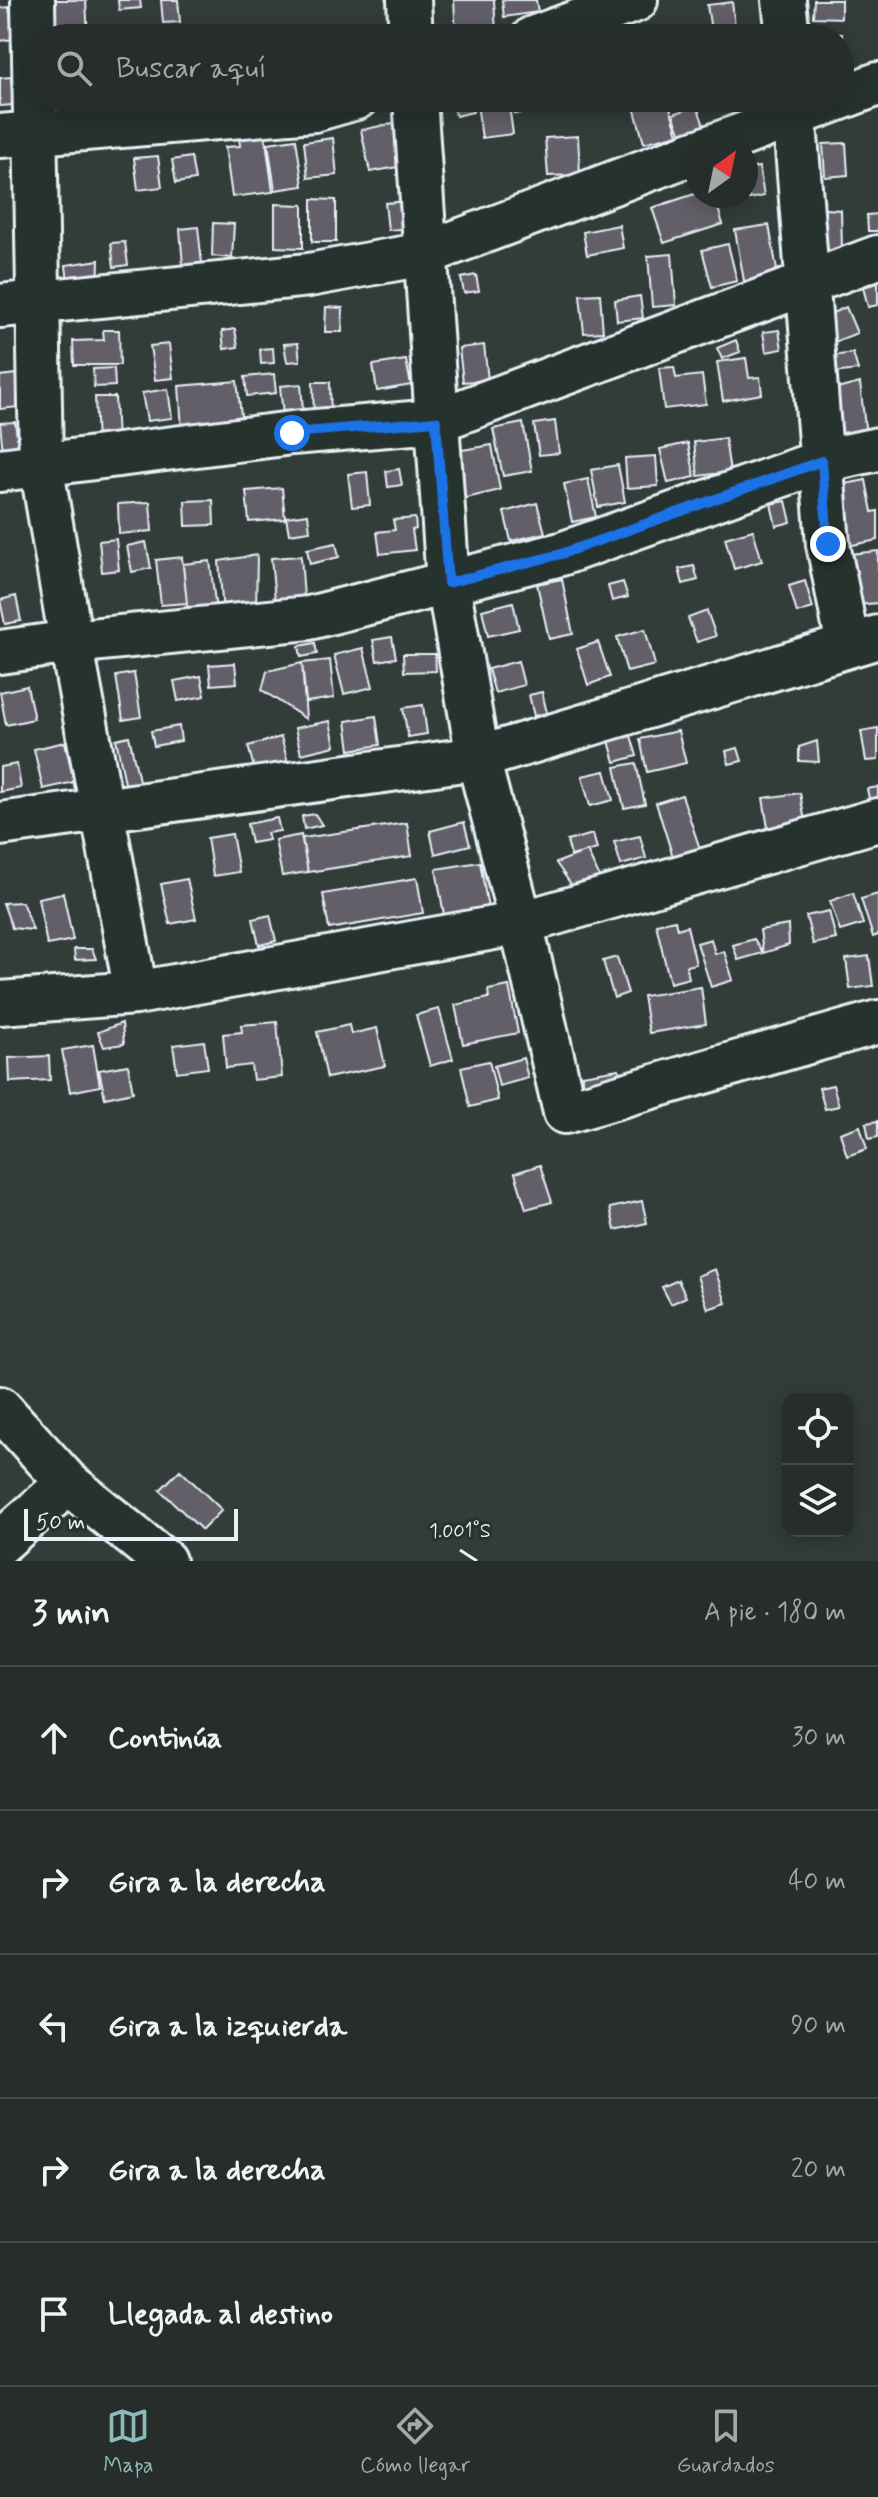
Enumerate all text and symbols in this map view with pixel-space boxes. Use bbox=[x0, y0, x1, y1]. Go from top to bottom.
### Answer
search box bbox=[24, 24, 854, 112]
icon: search bbox=[52, 46, 96, 90]
text: Buscar aquí bbox=[116, 49, 267, 88]
north arrow bbox=[686, 136, 758, 208]
route start bbox=[274, 415, 310, 451]
route end bbox=[810, 526, 846, 562]
map controls bbox=[782, 1393, 854, 1537]
button: locate bbox=[782, 1393, 854, 1465]
button: layers bbox=[782, 1465, 854, 1537]
scale bar bbox=[24, 1505, 238, 1541]
text: 50 m bbox=[36, 1509, 85, 1537]
text: 1.001°S bbox=[429, 1518, 491, 1545]
text: 3 min bbox=[32, 1591, 110, 1636]
text: A pie · 180 m bbox=[704, 1596, 846, 1630]
icon: ahead bbox=[32, 1716, 76, 1760]
text: Continúa bbox=[108, 1719, 222, 1758]
text: 30 m bbox=[792, 1721, 846, 1755]
icon: right bbox=[32, 1860, 76, 1904]
text: Gira a la derecha bbox=[108, 1863, 326, 1902]
text: 40 m bbox=[788, 1865, 846, 1899]
icon: left bbox=[32, 2004, 76, 2048]
text: Gira a la izquierda bbox=[108, 2007, 347, 2046]
text: 90 m bbox=[791, 2009, 846, 2043]
icon: right bbox=[32, 2148, 76, 2192]
text: Gira a la derecha bbox=[108, 2151, 326, 2190]
text: 20 m bbox=[791, 2153, 846, 2187]
icon: arrive bbox=[32, 2292, 76, 2336]
text: Llegada al destino bbox=[108, 2295, 333, 2334]
tab: Mapa bbox=[103, 2404, 153, 2480]
tab: Cómo llegar bbox=[360, 2404, 470, 2480]
tab: Guardados bbox=[677, 2404, 775, 2480]

